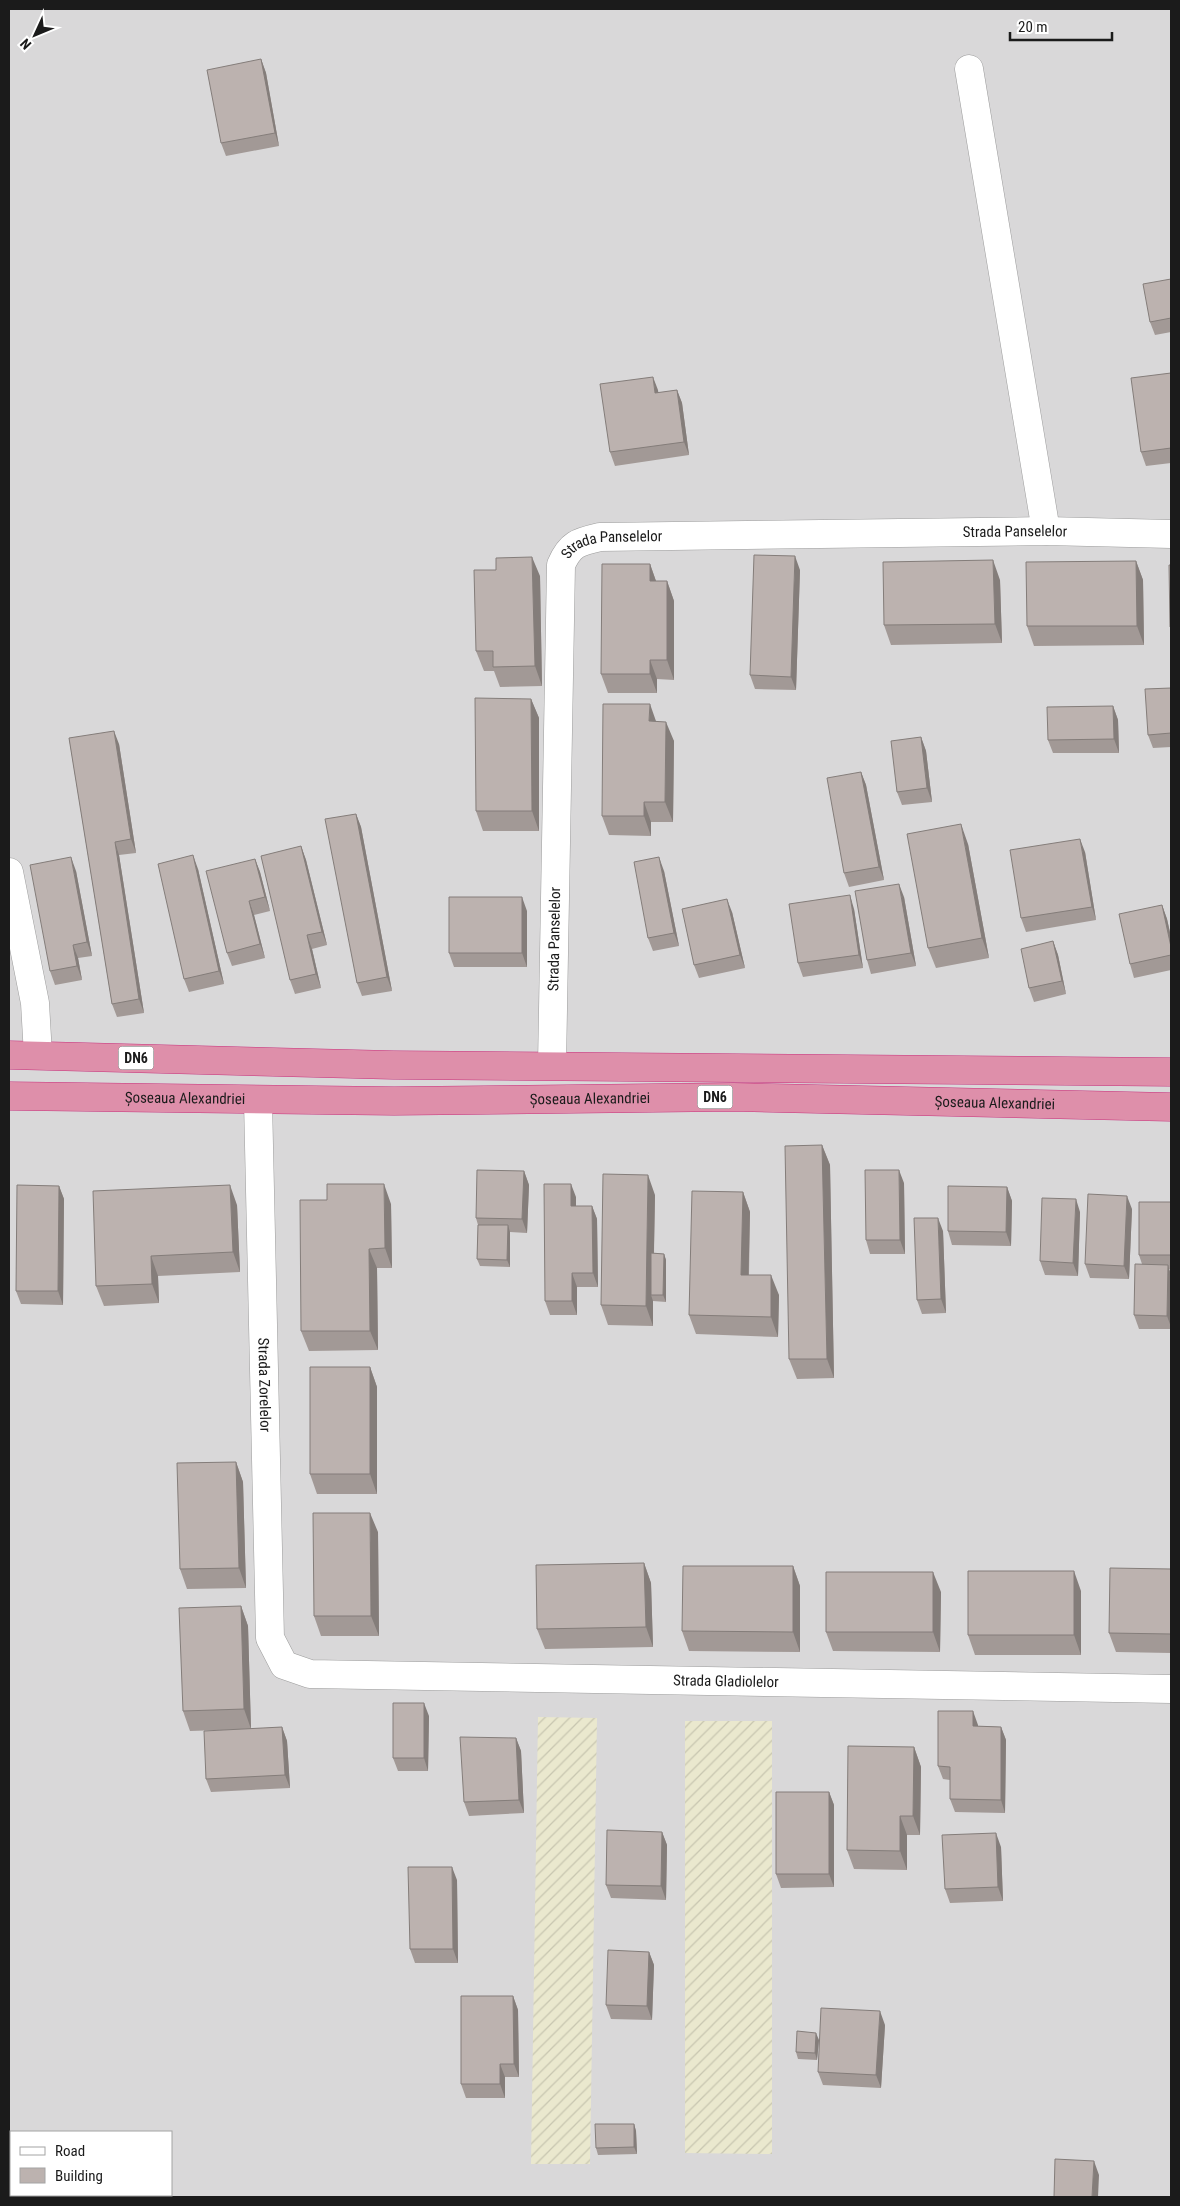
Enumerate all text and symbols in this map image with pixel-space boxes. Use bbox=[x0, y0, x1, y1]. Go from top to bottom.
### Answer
north arrow bbox=[10, 10, 60, 60]
scale bar bbox=[1010, 10, 1112, 42]
text: 20 m bbox=[1018, 18, 1048, 36]
text: N bbox=[17, 35, 34, 53]
street label: Strada Panselelor bbox=[963, 522, 1068, 541]
street label: Strada Panselelor bbox=[557, 527, 663, 562]
street label: Strada Panselelor bbox=[544, 886, 564, 991]
road number: DN6 bbox=[118, 1046, 154, 1070]
road number: DN6 bbox=[698, 1086, 732, 1108]
street label: Șoseaua Alexandriei bbox=[125, 1089, 245, 1108]
street label: Șoseaua Alexandriei bbox=[530, 1089, 650, 1108]
street label: Șoseaua Alexandriei bbox=[934, 1093, 1055, 1113]
street label: Strada Zorelelor bbox=[254, 1337, 274, 1433]
street label: Strada Gladiolelor bbox=[673, 1671, 779, 1691]
legend bbox=[10, 2131, 172, 2196]
text: Road bbox=[55, 2142, 85, 2160]
text: Building bbox=[55, 2167, 103, 2185]

